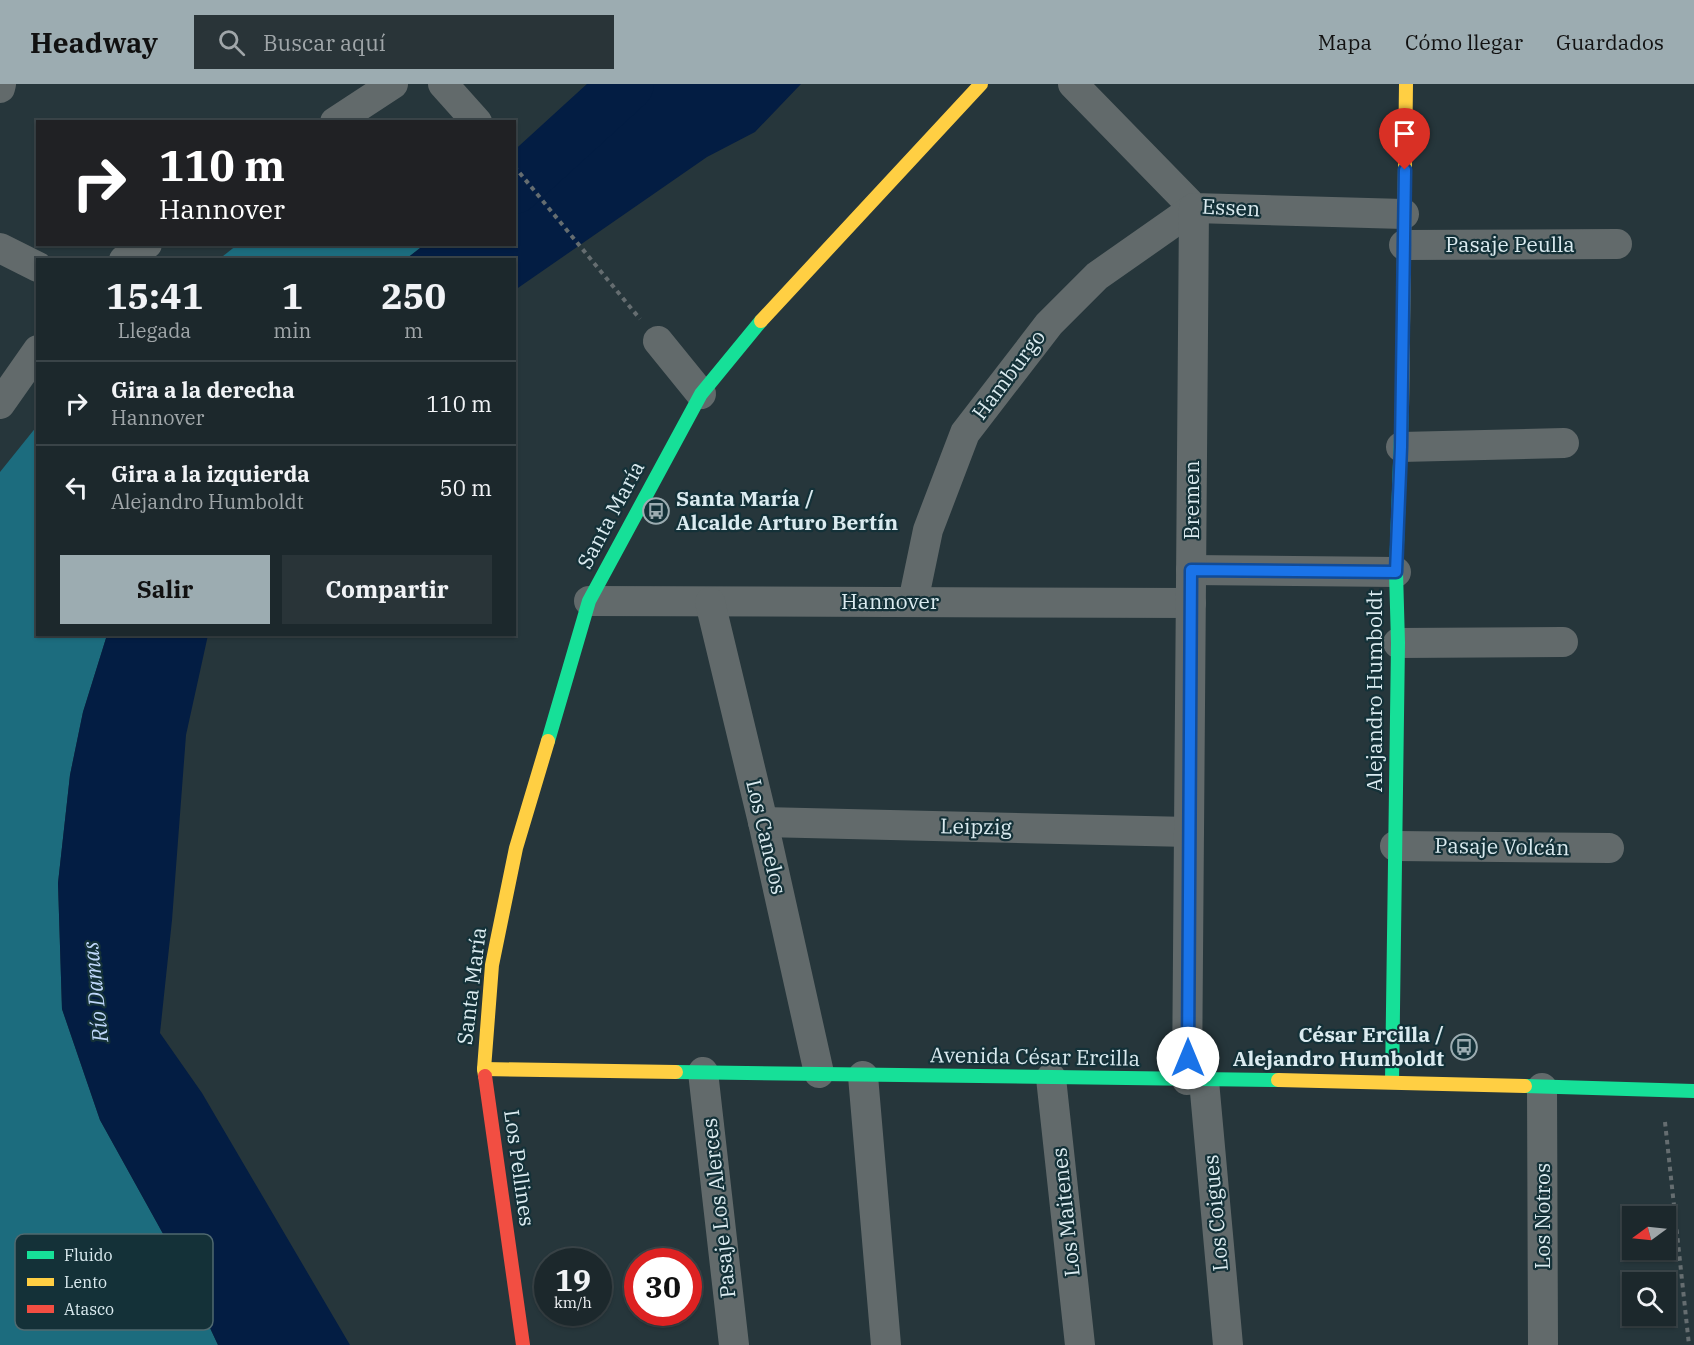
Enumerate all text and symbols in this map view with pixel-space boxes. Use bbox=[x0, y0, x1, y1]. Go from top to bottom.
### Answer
search box bbox=[194, 15, 614, 69]
text: Headway bbox=[30, 24, 158, 61]
icon: search bbox=[215, 26, 248, 59]
text: Buscar aquí bbox=[263, 28, 386, 57]
text: Mapa bbox=[1318, 28, 1372, 56]
text: Cómo llegar bbox=[1405, 28, 1523, 56]
text: Guardados bbox=[1556, 28, 1664, 56]
pin bbox=[1379, 108, 1430, 170]
icon: arrive bbox=[1388, 117, 1421, 150]
text: 110 m bbox=[159, 138, 285, 193]
icon: right bbox=[60, 144, 138, 222]
text: Hannover bbox=[159, 191, 285, 226]
street label: Essen bbox=[1201, 191, 1261, 223]
street label: Pasaje Peulla bbox=[1445, 230, 1575, 258]
text: 15:41 bbox=[106, 272, 203, 319]
text: 1 bbox=[281, 272, 303, 319]
text: 250 bbox=[381, 272, 446, 319]
text: Llegada bbox=[118, 317, 191, 344]
text: min bbox=[273, 317, 311, 344]
text: m bbox=[404, 317, 423, 344]
street label: Hamburgo bbox=[965, 324, 1051, 425]
text: Gira a la derecha bbox=[111, 375, 295, 404]
icon: right bbox=[60, 387, 93, 420]
text: 110 m bbox=[426, 389, 492, 418]
text: Hannover bbox=[111, 404, 204, 431]
street label: Santa María bbox=[570, 456, 650, 573]
text: Gira a la izquierda bbox=[111, 459, 310, 488]
street label: Bremen bbox=[1177, 460, 1205, 540]
icon: left bbox=[60, 471, 93, 504]
text: 50 m bbox=[440, 473, 492, 502]
place label: Santa María / Alcalde Arturo Bertín bbox=[676, 484, 898, 536]
text: Alejandro Humboldt bbox=[111, 488, 304, 515]
bus stop icon: Santa María / Alcalde Arturo Bertín bbox=[641, 496, 671, 526]
button: Salir bbox=[60, 555, 270, 624]
button: Compartir bbox=[282, 555, 492, 624]
street label: Hannover bbox=[841, 587, 940, 615]
street label: Alejandro Humboldt bbox=[1360, 590, 1388, 792]
street label: Los Canelos bbox=[740, 776, 794, 897]
street label: Leipzig bbox=[940, 811, 1013, 841]
street label: Pasaje Volcán bbox=[1434, 831, 1570, 861]
street label: Santa María bbox=[450, 926, 492, 1046]
water label: Río Damas bbox=[75, 939, 114, 1045]
place label: César Ercilla / Alejandro Humboldt bbox=[1233, 1020, 1444, 1072]
position arrow bbox=[1156, 1026, 1220, 1090]
bus stop icon: César Ercilla / Alejandro Humboldt bbox=[1449, 1032, 1479, 1062]
street label: Avenida César Ercilla bbox=[930, 1040, 1140, 1072]
street label: Los Pellines bbox=[498, 1108, 542, 1228]
street label: Pasaje Los Alerces bbox=[695, 1117, 741, 1300]
street label: Los Maitenes bbox=[1044, 1146, 1086, 1278]
street label: Los Coigues bbox=[1196, 1153, 1234, 1273]
street label: Los Notros bbox=[1528, 1163, 1556, 1269]
north arrow bbox=[1622, 1206, 1676, 1260]
map controls bbox=[1622, 1206, 1676, 1326]
legend bbox=[15, 1234, 213, 1330]
text: Fluido bbox=[64, 1245, 113, 1265]
speed limit sign: 30 bbox=[624, 1248, 702, 1326]
text: 19 bbox=[555, 1260, 591, 1299]
text: Lento bbox=[64, 1272, 107, 1292]
button: search bbox=[1622, 1272, 1676, 1326]
text: km/h bbox=[554, 1293, 592, 1312]
text: Atasco bbox=[64, 1299, 114, 1319]

